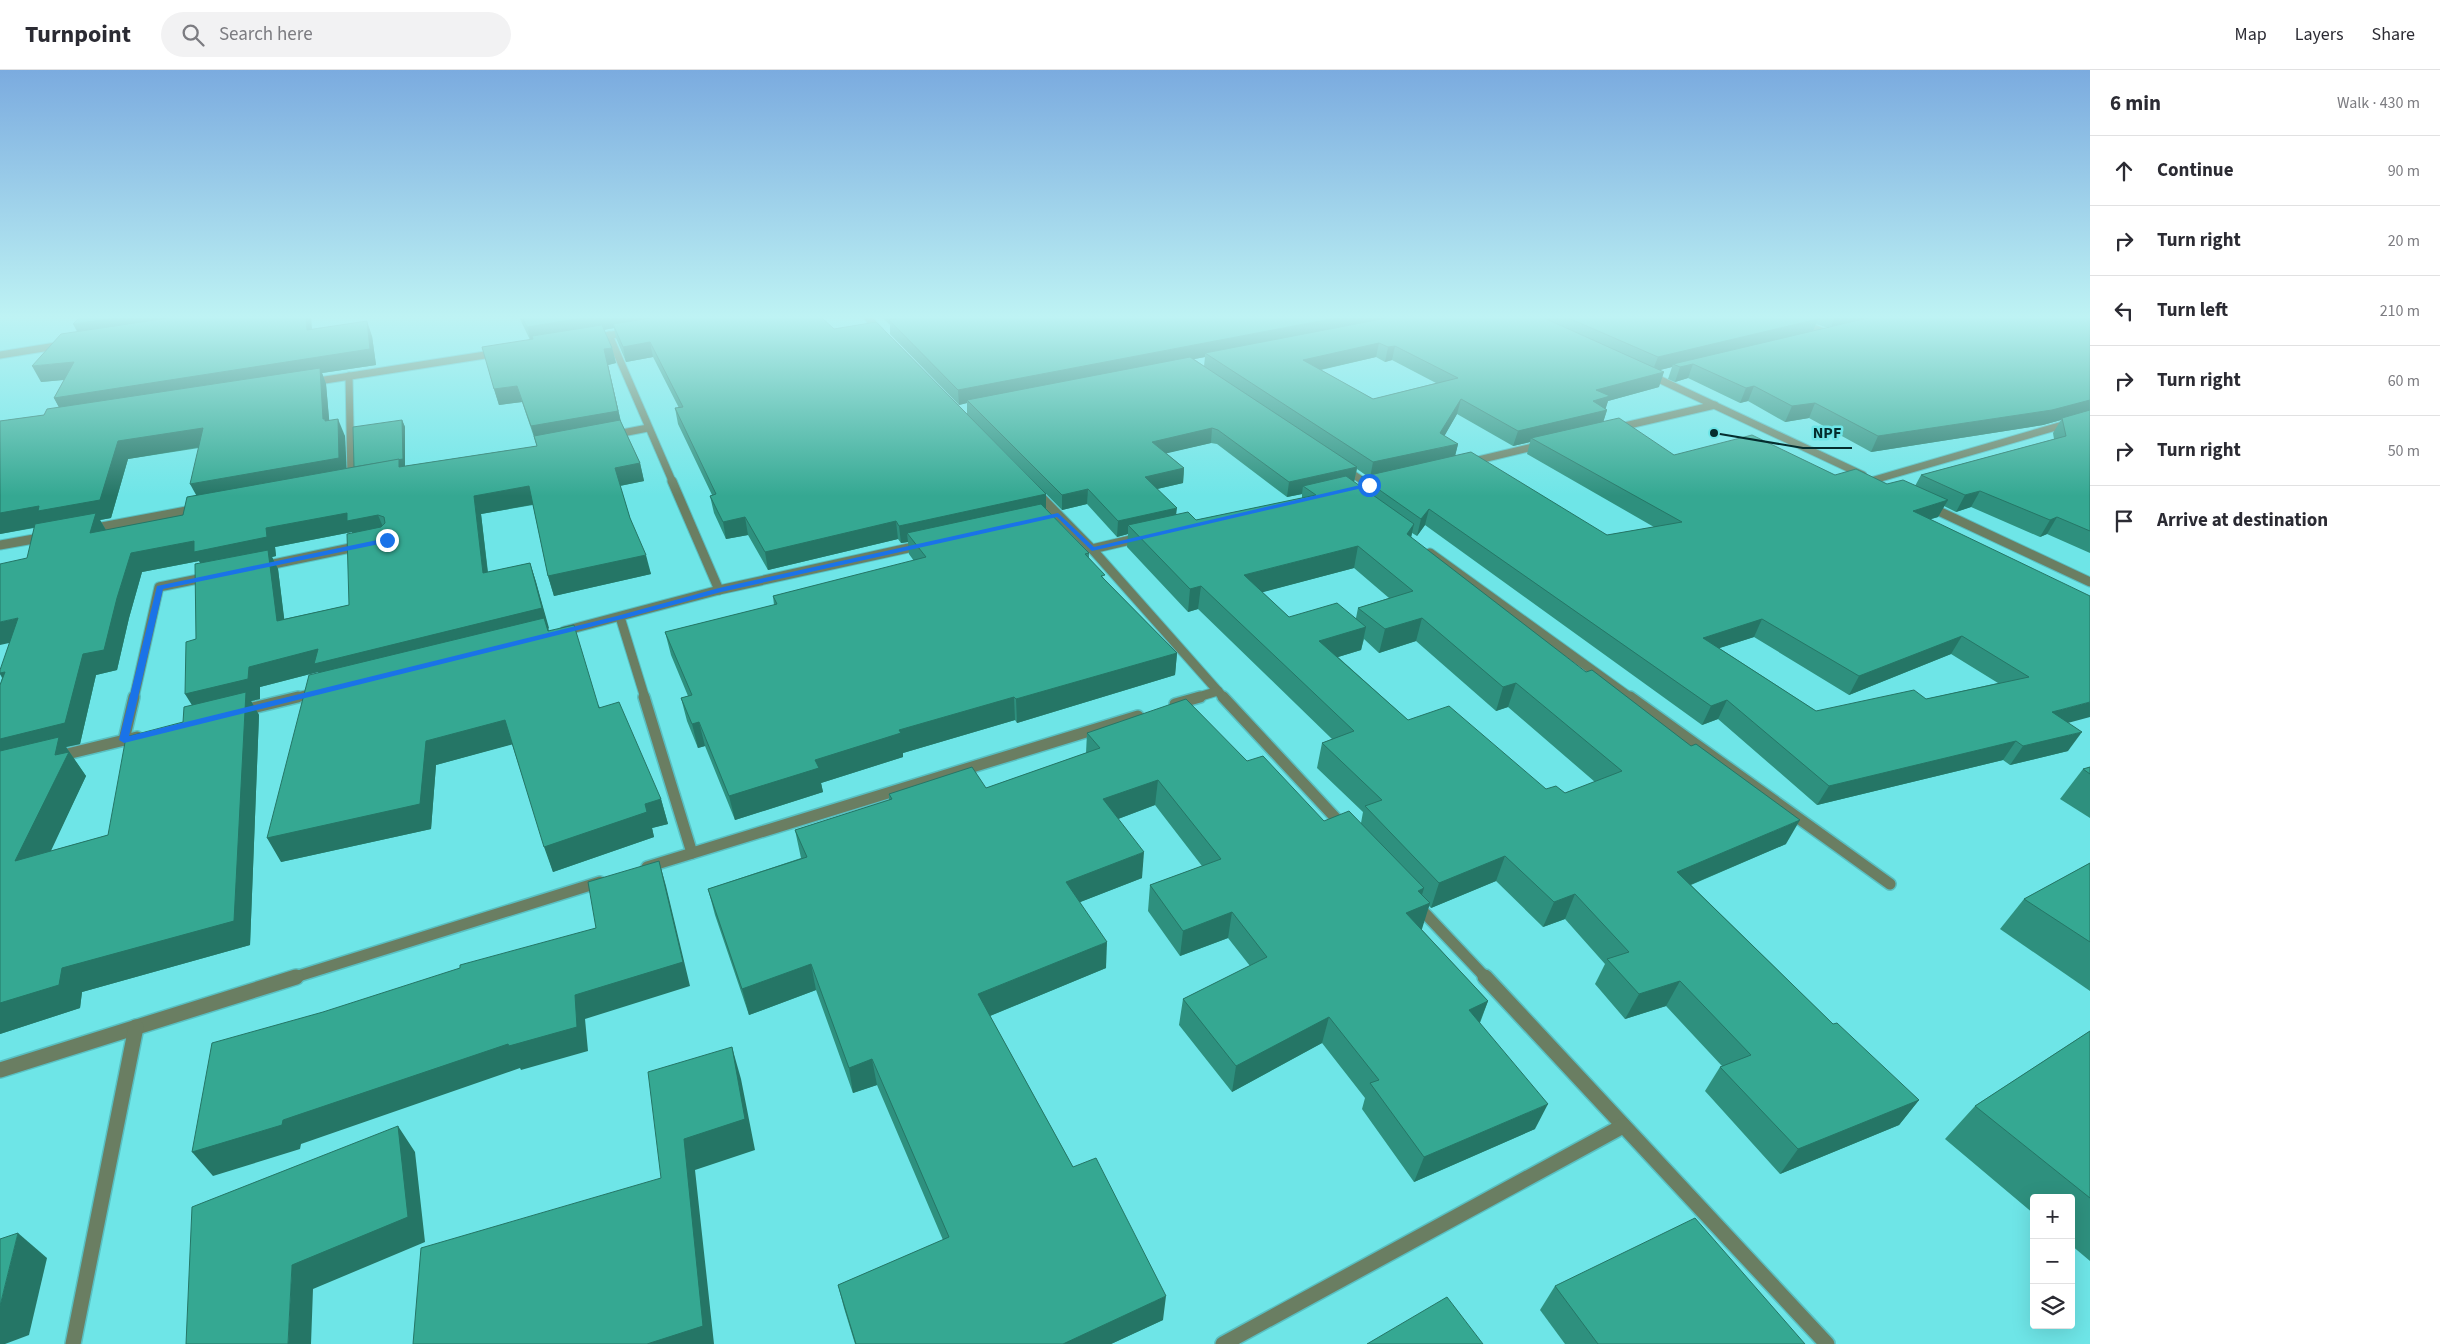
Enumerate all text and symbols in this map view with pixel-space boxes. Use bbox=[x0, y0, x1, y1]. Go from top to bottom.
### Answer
search box bbox=[161, 12, 511, 57]
text: Turnpoint bbox=[25, 17, 131, 52]
icon: search bbox=[179, 21, 207, 49]
text: Search here bbox=[219, 21, 313, 48]
text: Map bbox=[2235, 22, 2267, 47]
text: Layers bbox=[2295, 22, 2344, 47]
text: Share bbox=[2372, 22, 2415, 47]
text: 6 min bbox=[2110, 88, 2161, 118]
text: Walk · 430 m bbox=[2337, 92, 2420, 114]
icon: ahead bbox=[2110, 157, 2138, 185]
text: Continue bbox=[2157, 157, 2234, 184]
text: 90 m bbox=[2388, 160, 2420, 182]
icon: right bbox=[2110, 227, 2138, 255]
text: Turn right bbox=[2157, 227, 2241, 254]
text: 20 m bbox=[2388, 230, 2420, 252]
icon: left bbox=[2110, 297, 2138, 325]
text: Turn left bbox=[2157, 297, 2228, 324]
text: 210 m bbox=[2380, 300, 2420, 322]
icon: right bbox=[2110, 367, 2138, 395]
text: Turn right bbox=[2157, 367, 2241, 394]
text: 60 m bbox=[2388, 370, 2420, 392]
callout: NPF bbox=[1803, 417, 1852, 448]
text: NPF bbox=[1813, 422, 1841, 444]
icon: right bbox=[2110, 437, 2138, 465]
text: Turn right bbox=[2157, 437, 2241, 464]
text: 50 m bbox=[2388, 440, 2420, 462]
route start bbox=[1358, 474, 1381, 497]
icon: arrive bbox=[2110, 507, 2138, 535]
text: Arrive at destination bbox=[2157, 507, 2328, 534]
route end bbox=[376, 529, 399, 552]
map controls bbox=[2030, 1194, 2075, 1329]
button: + bbox=[2030, 1194, 2075, 1239]
button: − bbox=[2030, 1239, 2075, 1284]
button: layers bbox=[2030, 1284, 2075, 1329]

